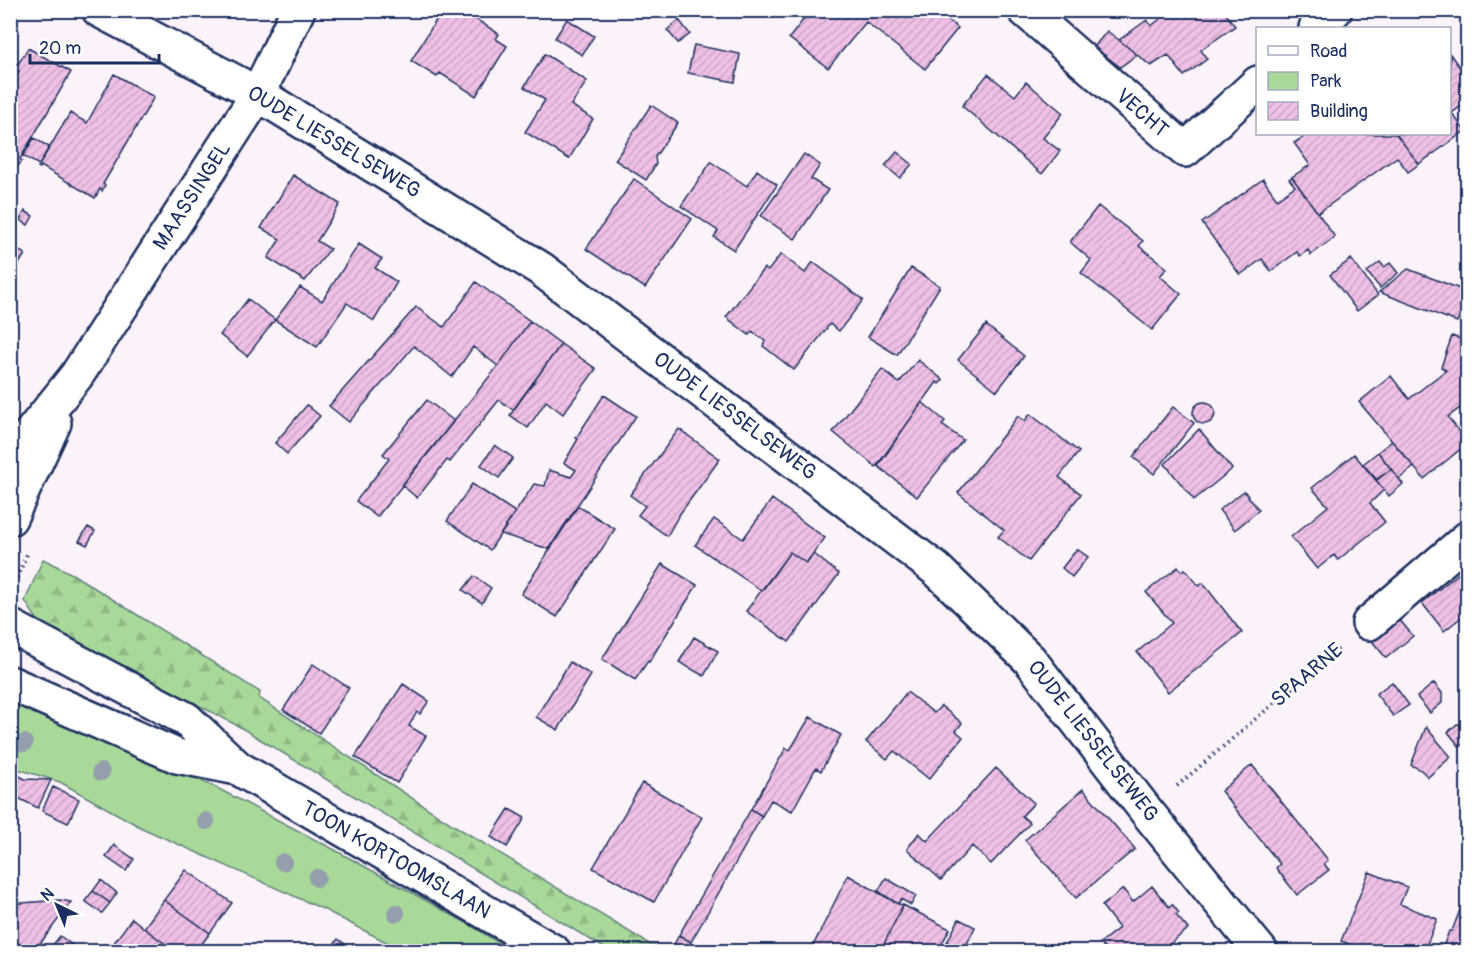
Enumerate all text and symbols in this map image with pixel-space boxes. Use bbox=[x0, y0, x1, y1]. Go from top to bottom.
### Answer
scale bar bbox=[30, 27, 159, 65]
legend bbox=[1256, 27, 1451, 135]
text: 20 m bbox=[39, 37, 81, 60]
text: Road bbox=[1310, 40, 1347, 63]
text: Park bbox=[1310, 70, 1342, 93]
street label: OUDE LIESSELSEWEG bbox=[242, 79, 426, 205]
street label: VECHT bbox=[1110, 83, 1174, 144]
text: Building bbox=[1310, 100, 1368, 123]
street label: MAASSINGEL bbox=[147, 137, 237, 255]
street label: OUDE LIESSELSEWEG bbox=[648, 346, 822, 486]
street label: SPAARNE bbox=[1265, 637, 1349, 713]
street label: OUDE LIESSELSEWEG bbox=[1021, 655, 1165, 827]
street label: TOON KORTOOMSLAAN bbox=[296, 795, 496, 925]
north arrow bbox=[27, 875, 87, 935]
text: N bbox=[37, 884, 58, 906]

